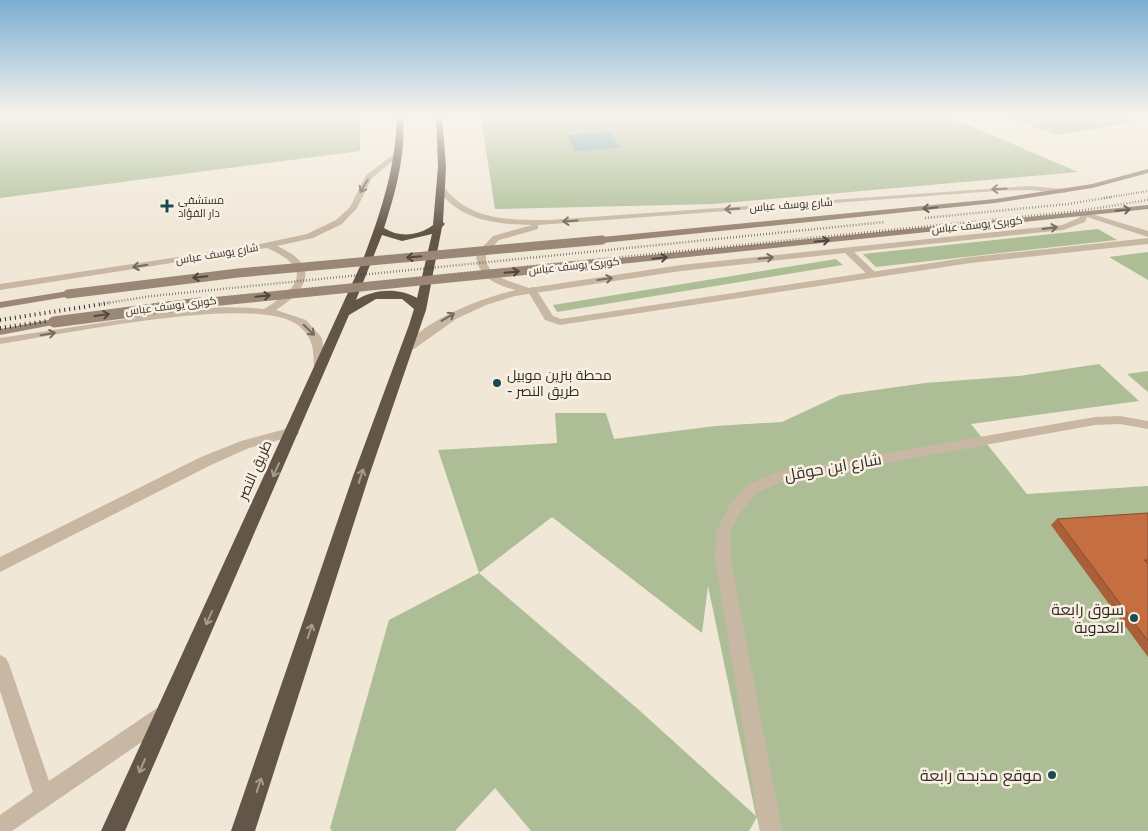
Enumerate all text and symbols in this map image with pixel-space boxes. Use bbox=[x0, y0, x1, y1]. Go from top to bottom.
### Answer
one-way arrow bbox=[358, 178, 368, 192]
one-way arrow bbox=[991, 184, 1007, 193]
place label: مستشفى دار الفؤاد bbox=[178, 194, 224, 220]
street label: شارع يوسف عباس bbox=[749, 196, 833, 215]
marker: مستشفى دار الفؤاد bbox=[160, 199, 174, 213]
one-way arrow bbox=[922, 203, 938, 212]
one-way arrow bbox=[724, 204, 740, 214]
one-way arrow bbox=[1114, 205, 1130, 215]
street label: كوبرى يوسف عباس bbox=[931, 214, 1023, 236]
one-way arrow bbox=[562, 217, 578, 226]
one-way arrow bbox=[1041, 223, 1057, 233]
one-way arrow bbox=[813, 236, 829, 246]
street label: شارع يوسف عباس bbox=[175, 241, 259, 268]
one-way arrow bbox=[406, 253, 422, 262]
one-way arrow bbox=[652, 253, 668, 262]
one-way arrow bbox=[758, 253, 774, 263]
street label: كوبرى يوسف عباس bbox=[528, 255, 620, 277]
one-way arrow bbox=[132, 261, 148, 271]
one-way arrow bbox=[504, 267, 520, 277]
one-way arrow bbox=[192, 272, 208, 282]
one-way arrow bbox=[597, 274, 613, 284]
one-way arrow bbox=[255, 291, 271, 301]
street label: كوبرى يوسف عباس bbox=[125, 294, 217, 318]
one-way arrow bbox=[94, 310, 110, 320]
one-way arrow bbox=[441, 312, 455, 322]
one-way arrow bbox=[302, 324, 315, 336]
one-way arrow bbox=[40, 328, 56, 338]
place label: محطة بنزين موبيل - طريق النصر bbox=[507, 367, 612, 400]
marker: محطة بنزين موبيل - طريق النصر bbox=[491, 377, 503, 389]
street label: طريق النصر bbox=[234, 438, 276, 503]
street label: شارع ابن حوقل bbox=[783, 449, 883, 487]
one-way arrow bbox=[270, 462, 280, 477]
one-way arrow bbox=[357, 469, 367, 485]
place label: سوق رابعة العدوية bbox=[1051, 600, 1124, 637]
one-way arrow bbox=[204, 610, 213, 625]
marker: سوق رابعة العدوية bbox=[1128, 612, 1140, 624]
one-way arrow bbox=[306, 623, 315, 639]
one-way arrow bbox=[137, 758, 147, 773]
place label: موقع مذبحة رابعة bbox=[920, 766, 1042, 787]
marker: موقع مذبحة رابعة bbox=[1046, 769, 1058, 781]
one-way arrow bbox=[255, 777, 264, 793]

